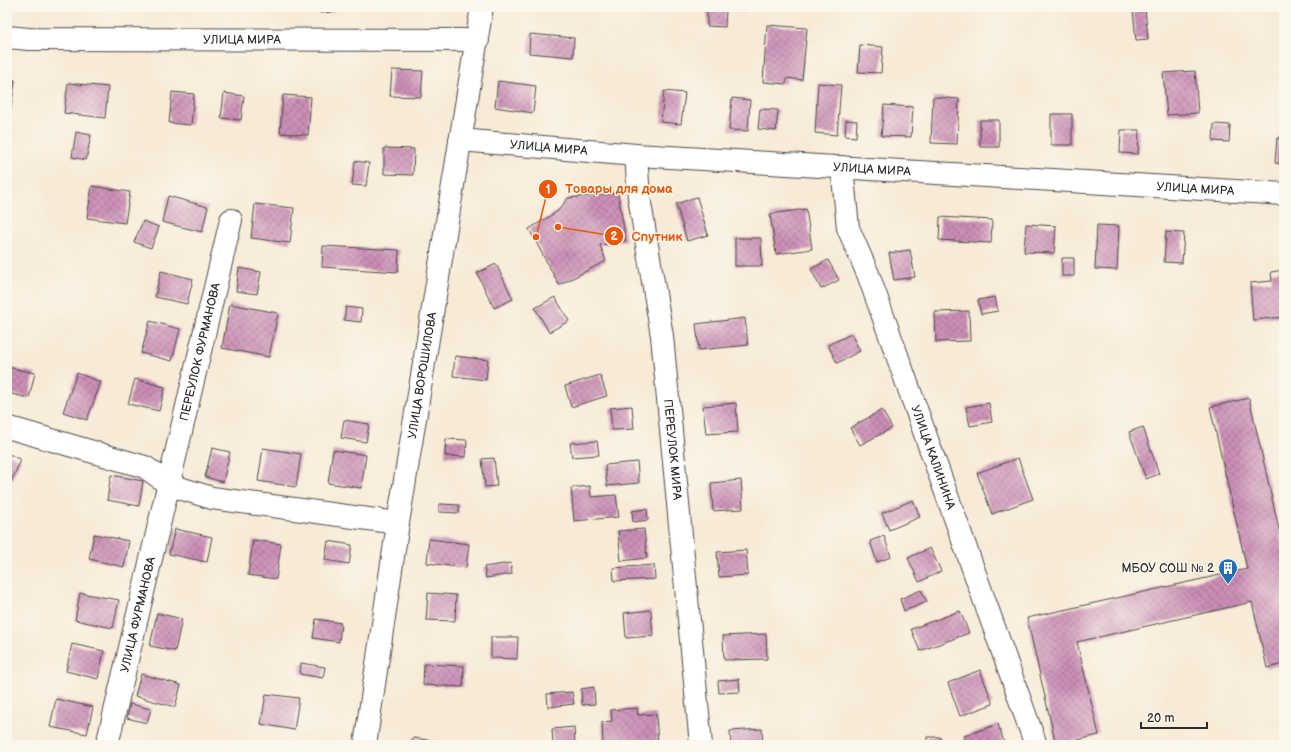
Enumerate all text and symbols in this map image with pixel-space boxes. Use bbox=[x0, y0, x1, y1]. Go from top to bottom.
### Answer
street label: УЛИЦА МИРА bbox=[203, 32, 282, 48]
street label: УЛИЦА МИРА bbox=[509, 137, 589, 159]
street label: УЛИЦА МИРА bbox=[833, 160, 912, 180]
callout: Товары для дома bbox=[538, 176, 681, 201]
street label: УЛИЦА МИРА bbox=[1156, 179, 1235, 199]
text: Товары для дома bbox=[565, 181, 673, 197]
text: 1 bbox=[545, 182, 551, 197]
callout: Спутник bbox=[604, 224, 691, 249]
text: 2 bbox=[610, 229, 618, 244]
text: Спутник bbox=[632, 229, 683, 245]
street label: ПЕРЕУЛОК ФУРМАНОВА bbox=[177, 281, 224, 422]
street label: УЛИЦА ВОРОШИЛОВА bbox=[405, 310, 440, 440]
street label: ПЕРЕУЛОК МИРА bbox=[660, 398, 685, 501]
street label: УЛИЦА КАЛИНИНА bbox=[907, 403, 959, 512]
street label: УЛИЦА ФУРМАНОВА bbox=[117, 555, 159, 674]
building icon: МБОУ СОШ № 2 bbox=[1217, 557, 1239, 585]
place label: МБОУ СОШ № 2 bbox=[1122, 561, 1214, 576]
scale bar bbox=[1141, 704, 1207, 730]
text: 20 m bbox=[1147, 711, 1174, 726]

